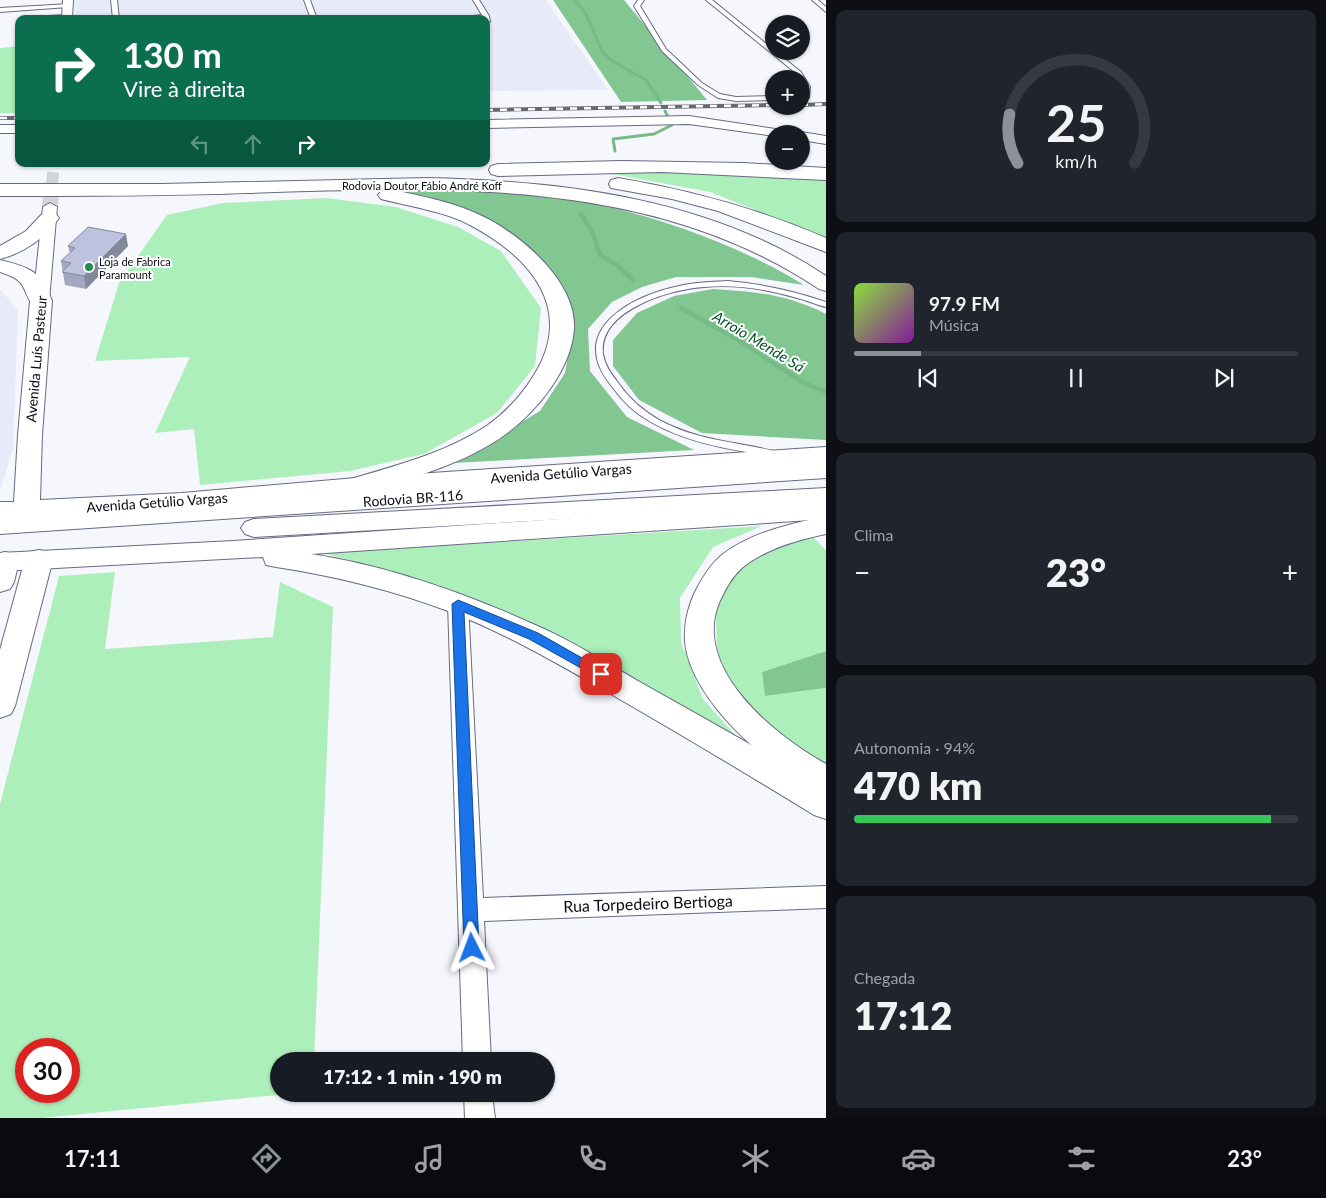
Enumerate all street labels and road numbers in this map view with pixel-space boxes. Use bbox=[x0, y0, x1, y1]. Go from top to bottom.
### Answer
street label: Rodovia Doutor Fábio André Koff bbox=[342, 179, 503, 192]
street label: Avenida Luís Pasteur bbox=[22, 295, 50, 423]
street label: Avenida Getúlio Vargas bbox=[490, 460, 632, 486]
street label: Rodovia BR-116 bbox=[362, 486, 464, 510]
street label: Avenida Getúlio Vargas bbox=[86, 489, 228, 515]
street label: Rua Torpedeiro Bertioga bbox=[563, 891, 733, 915]

